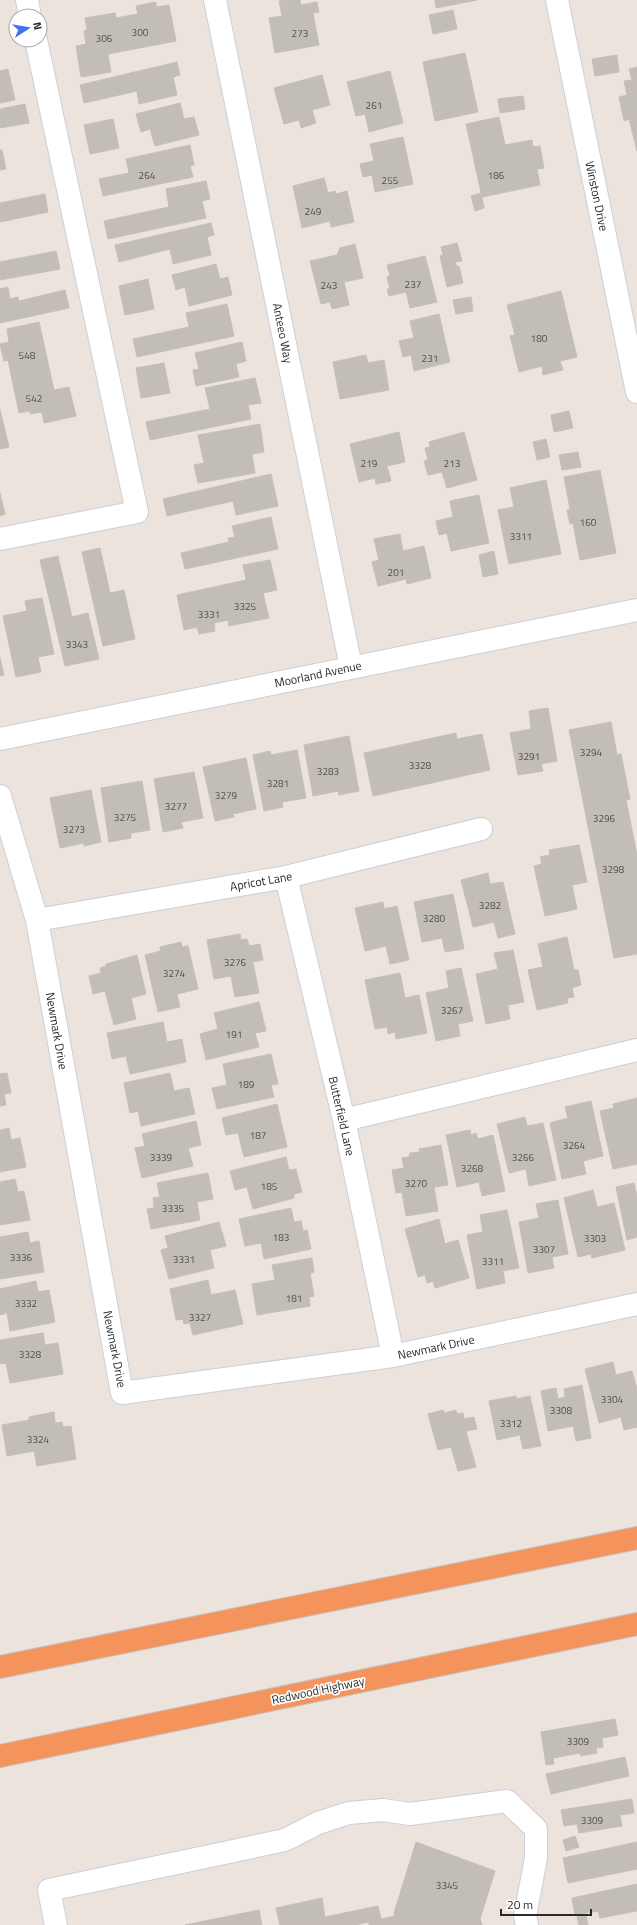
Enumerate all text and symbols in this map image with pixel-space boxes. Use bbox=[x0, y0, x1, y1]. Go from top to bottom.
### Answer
north arrow bbox=[8, 8, 48, 48]
text: N bbox=[29, 21, 46, 31]
house number: 300 bbox=[132, 25, 149, 40]
house number: 273 bbox=[292, 26, 308, 41]
house number: 306 bbox=[96, 31, 113, 46]
house number: 261 bbox=[366, 98, 382, 113]
street label: Winston Drive bbox=[580, 159, 614, 233]
house number: 264 bbox=[139, 168, 156, 183]
house number: 186 bbox=[488, 168, 505, 183]
house number: 255 bbox=[382, 173, 399, 188]
house number: 249 bbox=[305, 204, 322, 219]
house number: 237 bbox=[405, 277, 421, 292]
house number: 243 bbox=[321, 278, 337, 293]
street label: Anteeo Way bbox=[268, 301, 298, 365]
house number: 180 bbox=[531, 331, 548, 346]
house number: 548 bbox=[19, 348, 36, 363]
house number: 231 bbox=[422, 351, 438, 366]
house number: 542 bbox=[26, 391, 42, 406]
house number: 219 bbox=[361, 456, 378, 471]
house number: 213 bbox=[444, 456, 460, 471]
house number: 160 bbox=[580, 515, 597, 530]
house number: 3311 bbox=[510, 529, 532, 544]
house number: 201 bbox=[388, 565, 404, 580]
house number: 3325 bbox=[234, 599, 257, 614]
house number: 3331 bbox=[198, 607, 220, 622]
house number: 3343 bbox=[66, 637, 88, 652]
street label: Moorland Avenue bbox=[273, 655, 363, 693]
house number: 3294 bbox=[580, 745, 603, 760]
house number: 3291 bbox=[518, 749, 540, 764]
house number: 3328 bbox=[409, 758, 432, 773]
house number: 3283 bbox=[317, 764, 339, 779]
house number: 3281 bbox=[267, 776, 289, 791]
house number: 3279 bbox=[215, 788, 238, 803]
house number: 3277 bbox=[165, 799, 187, 814]
house number: 3275 bbox=[114, 810, 137, 825]
house number: 3296 bbox=[593, 811, 616, 826]
house number: 3273 bbox=[63, 822, 85, 837]
house number: 3298 bbox=[602, 862, 625, 877]
street label: Apricot Lane bbox=[228, 866, 294, 896]
house number: 3282 bbox=[479, 898, 501, 913]
house number: 3280 bbox=[423, 911, 446, 926]
house number: 3276 bbox=[224, 955, 247, 970]
house number: 3274 bbox=[163, 966, 186, 981]
street label: Newmark Drive bbox=[41, 991, 73, 1071]
house number: 3267 bbox=[441, 1003, 463, 1018]
house number: 191 bbox=[226, 1027, 242, 1042]
street label: Butterfield Lane bbox=[324, 1074, 360, 1158]
house number: 189 bbox=[238, 1077, 255, 1092]
house number: 187 bbox=[250, 1128, 266, 1143]
house number: 3264 bbox=[563, 1138, 586, 1153]
house number: 3339 bbox=[150, 1150, 173, 1165]
house number: 3266 bbox=[512, 1150, 535, 1165]
house number: 3268 bbox=[461, 1161, 484, 1176]
house number: 3270 bbox=[405, 1176, 428, 1191]
house number: 185 bbox=[261, 1179, 278, 1194]
house number: 3335 bbox=[162, 1201, 185, 1216]
house number: 183 bbox=[273, 1230, 289, 1245]
house number: 3303 bbox=[584, 1231, 606, 1246]
house number: 3307 bbox=[533, 1242, 555, 1257]
house number: 3336 bbox=[10, 1250, 33, 1265]
house number: 3331 bbox=[173, 1252, 195, 1267]
house number: 3311 bbox=[482, 1254, 504, 1269]
house number: 181 bbox=[286, 1291, 302, 1306]
house number: 3332 bbox=[15, 1296, 37, 1311]
street label: Newmark Drive bbox=[98, 1309, 132, 1389]
house number: 3327 bbox=[189, 1310, 211, 1325]
street label: Newmark Drive bbox=[396, 1330, 476, 1364]
house number: 3328 bbox=[19, 1347, 42, 1362]
house number: 3304 bbox=[601, 1392, 624, 1407]
house number: 3308 bbox=[550, 1403, 573, 1418]
house number: 3312 bbox=[500, 1416, 522, 1431]
house number: 3324 bbox=[27, 1432, 50, 1447]
street label: Redwood Highway bbox=[270, 1671, 366, 1709]
house number: 3309 bbox=[567, 1734, 590, 1749]
house number: 3309 bbox=[581, 1813, 604, 1828]
house number: 3345 bbox=[436, 1878, 459, 1893]
scale bar bbox=[501, 1891, 591, 1917]
text: 20 m bbox=[507, 1895, 533, 1914]

